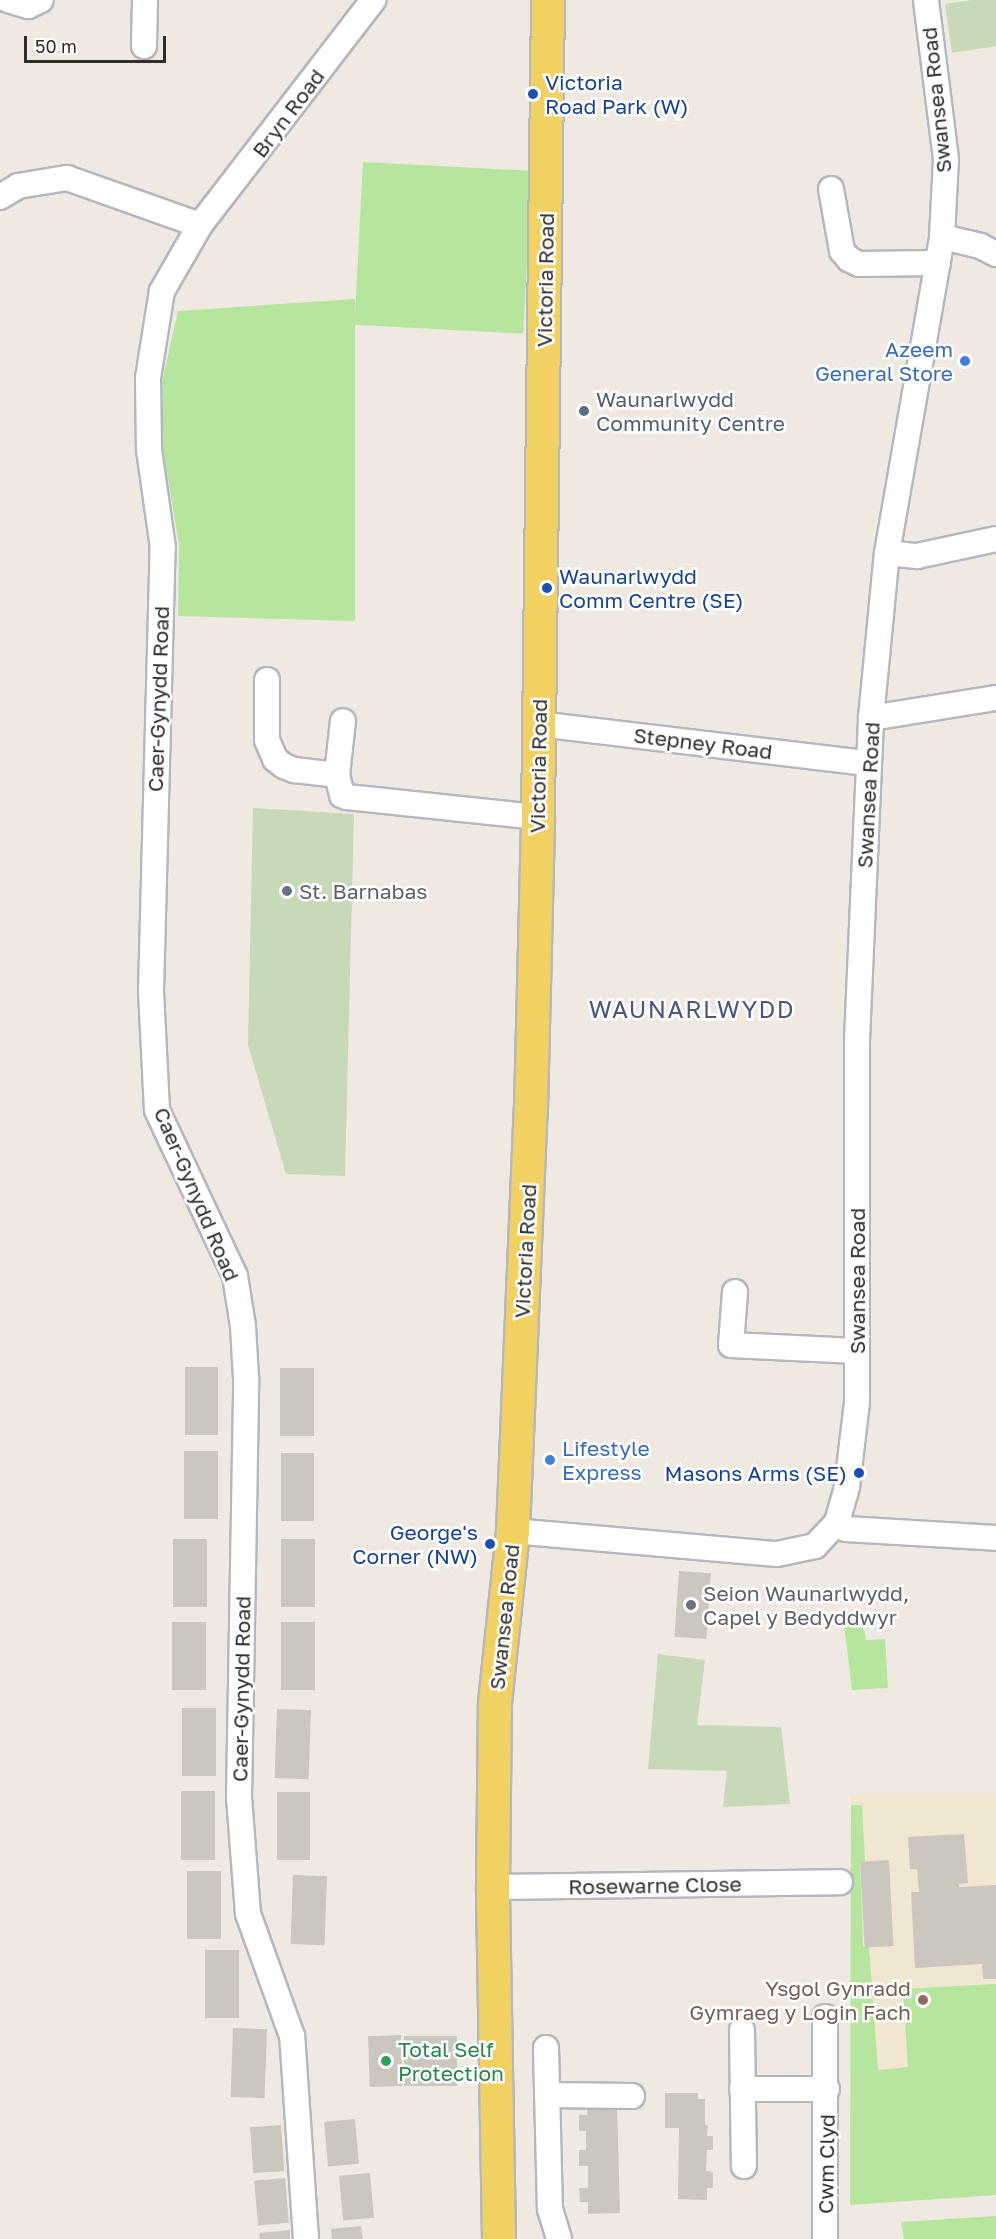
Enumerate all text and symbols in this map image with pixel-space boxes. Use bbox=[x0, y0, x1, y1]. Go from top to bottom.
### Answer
scale bar bbox=[27, 24, 170, 62]
street label: Swansea Road bbox=[916, 26, 956, 174]
text: 50 m bbox=[35, 35, 77, 57]
street label: Bryn Road bbox=[247, 64, 329, 162]
place label: Victoria Road Park (W) bbox=[545, 69, 689, 119]
marker: Victoria Road Park (W) bbox=[526, 87, 540, 101]
street label: Victoria Road bbox=[531, 213, 559, 347]
place label: Azeem General Store bbox=[815, 336, 953, 386]
marker: Azeem General Store bbox=[958, 354, 972, 368]
place label: Waunarlwydd Community Centre bbox=[596, 386, 785, 436]
marker: Waunarlwydd Community Centre bbox=[577, 404, 591, 418]
place label: Waunarlwydd Comm Centre (SE) bbox=[559, 563, 743, 613]
marker: Waunarlwydd Comm Centre (SE) bbox=[540, 581, 554, 595]
street label: Caer-Gynydd Road bbox=[142, 606, 174, 792]
street label: Victoria Road bbox=[524, 699, 552, 833]
street label: Swansea Road bbox=[852, 721, 884, 869]
street label: Stepney Road bbox=[632, 722, 774, 764]
place label: St. Barnabas bbox=[299, 878, 427, 904]
marker: St. Barnabas bbox=[280, 884, 294, 898]
district label: WAUNARLWYDD bbox=[589, 995, 795, 1023]
street label: Caer-Gynydd Road bbox=[149, 1103, 245, 1285]
street label: Victoria Road bbox=[509, 1183, 541, 1319]
street label: Swansea Road bbox=[844, 1208, 870, 1354]
place label: Lifestyle Express bbox=[562, 1435, 650, 1485]
marker: Lifestyle Express bbox=[543, 1453, 557, 1467]
place label: Masons Arms (SE) bbox=[665, 1460, 847, 1486]
marker: Masons Arms (SE) bbox=[852, 1466, 866, 1480]
place label: George's Corner (NW) bbox=[352, 1519, 478, 1569]
marker: George's Corner (NW) bbox=[483, 1537, 497, 1551]
street label: Swansea Road bbox=[484, 1543, 524, 1691]
place label: Seion Waunarlwydd, Capel y Bedyddwyr bbox=[703, 1580, 909, 1630]
street label: Caer-Gynydd Road bbox=[227, 1596, 255, 1782]
marker: Seion Waunarlwydd, Capel y Bedyddwyr bbox=[684, 1598, 698, 1612]
street label: Rosewarne Close bbox=[568, 1871, 742, 1899]
place label: Ysgol Gynradd Gymraeg y Login Fach bbox=[689, 1975, 911, 2025]
marker: Ysgol Gynradd Gymraeg y Login Fach bbox=[916, 1993, 930, 2007]
place label: Total Self Protection bbox=[398, 2036, 504, 2086]
marker: Total Self Protection bbox=[379, 2054, 393, 2068]
street label: Cwm Clyd bbox=[813, 2114, 839, 2214]

